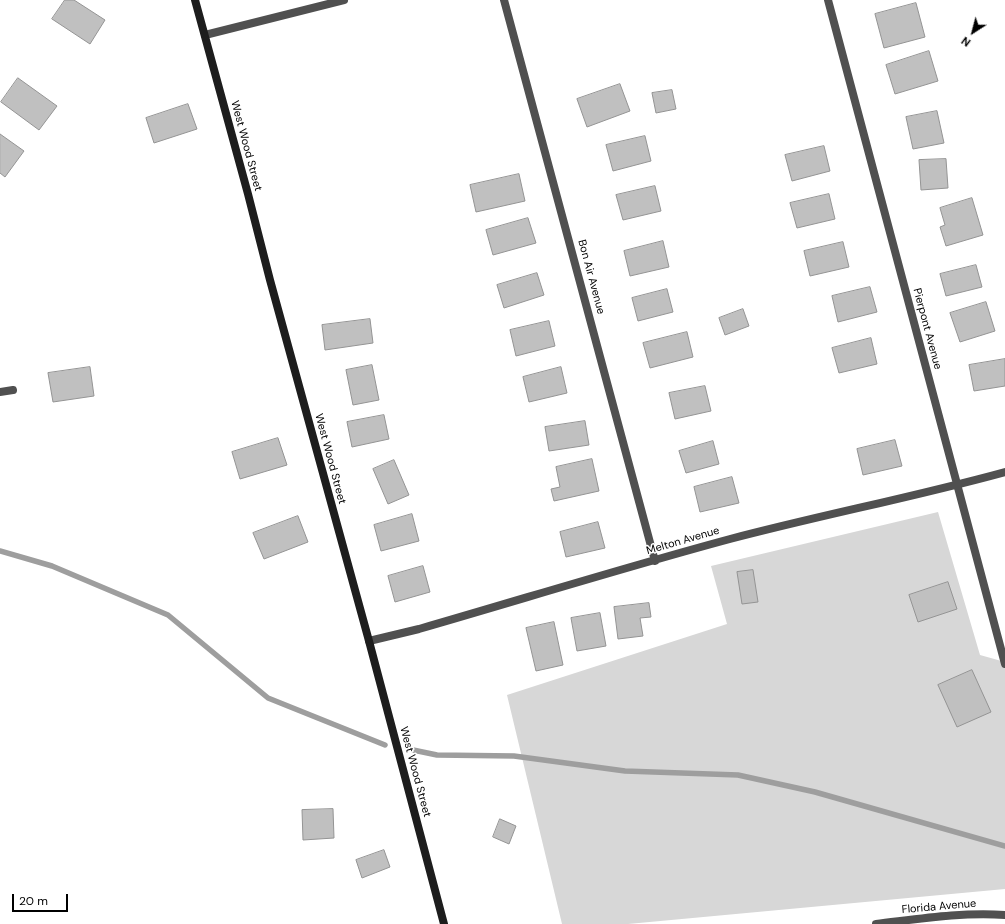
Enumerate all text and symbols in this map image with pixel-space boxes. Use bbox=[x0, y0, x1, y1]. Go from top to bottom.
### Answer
north arrow bbox=[953, 12, 993, 52]
text: N bbox=[959, 34, 973, 50]
street label: West Wood Street bbox=[228, 99, 264, 193]
street label: Bon Air Avenue bbox=[575, 238, 607, 316]
street label: Pierpont Avenue bbox=[910, 287, 944, 371]
street label: West Wood Street bbox=[312, 412, 348, 506]
street label: Melton Avenue bbox=[645, 524, 721, 558]
street label: West Wood Street bbox=[397, 725, 433, 819]
scale bar bbox=[14, 886, 70, 912]
text: 20 m bbox=[19, 893, 48, 909]
street label: Florida Avenue bbox=[901, 897, 977, 917]

